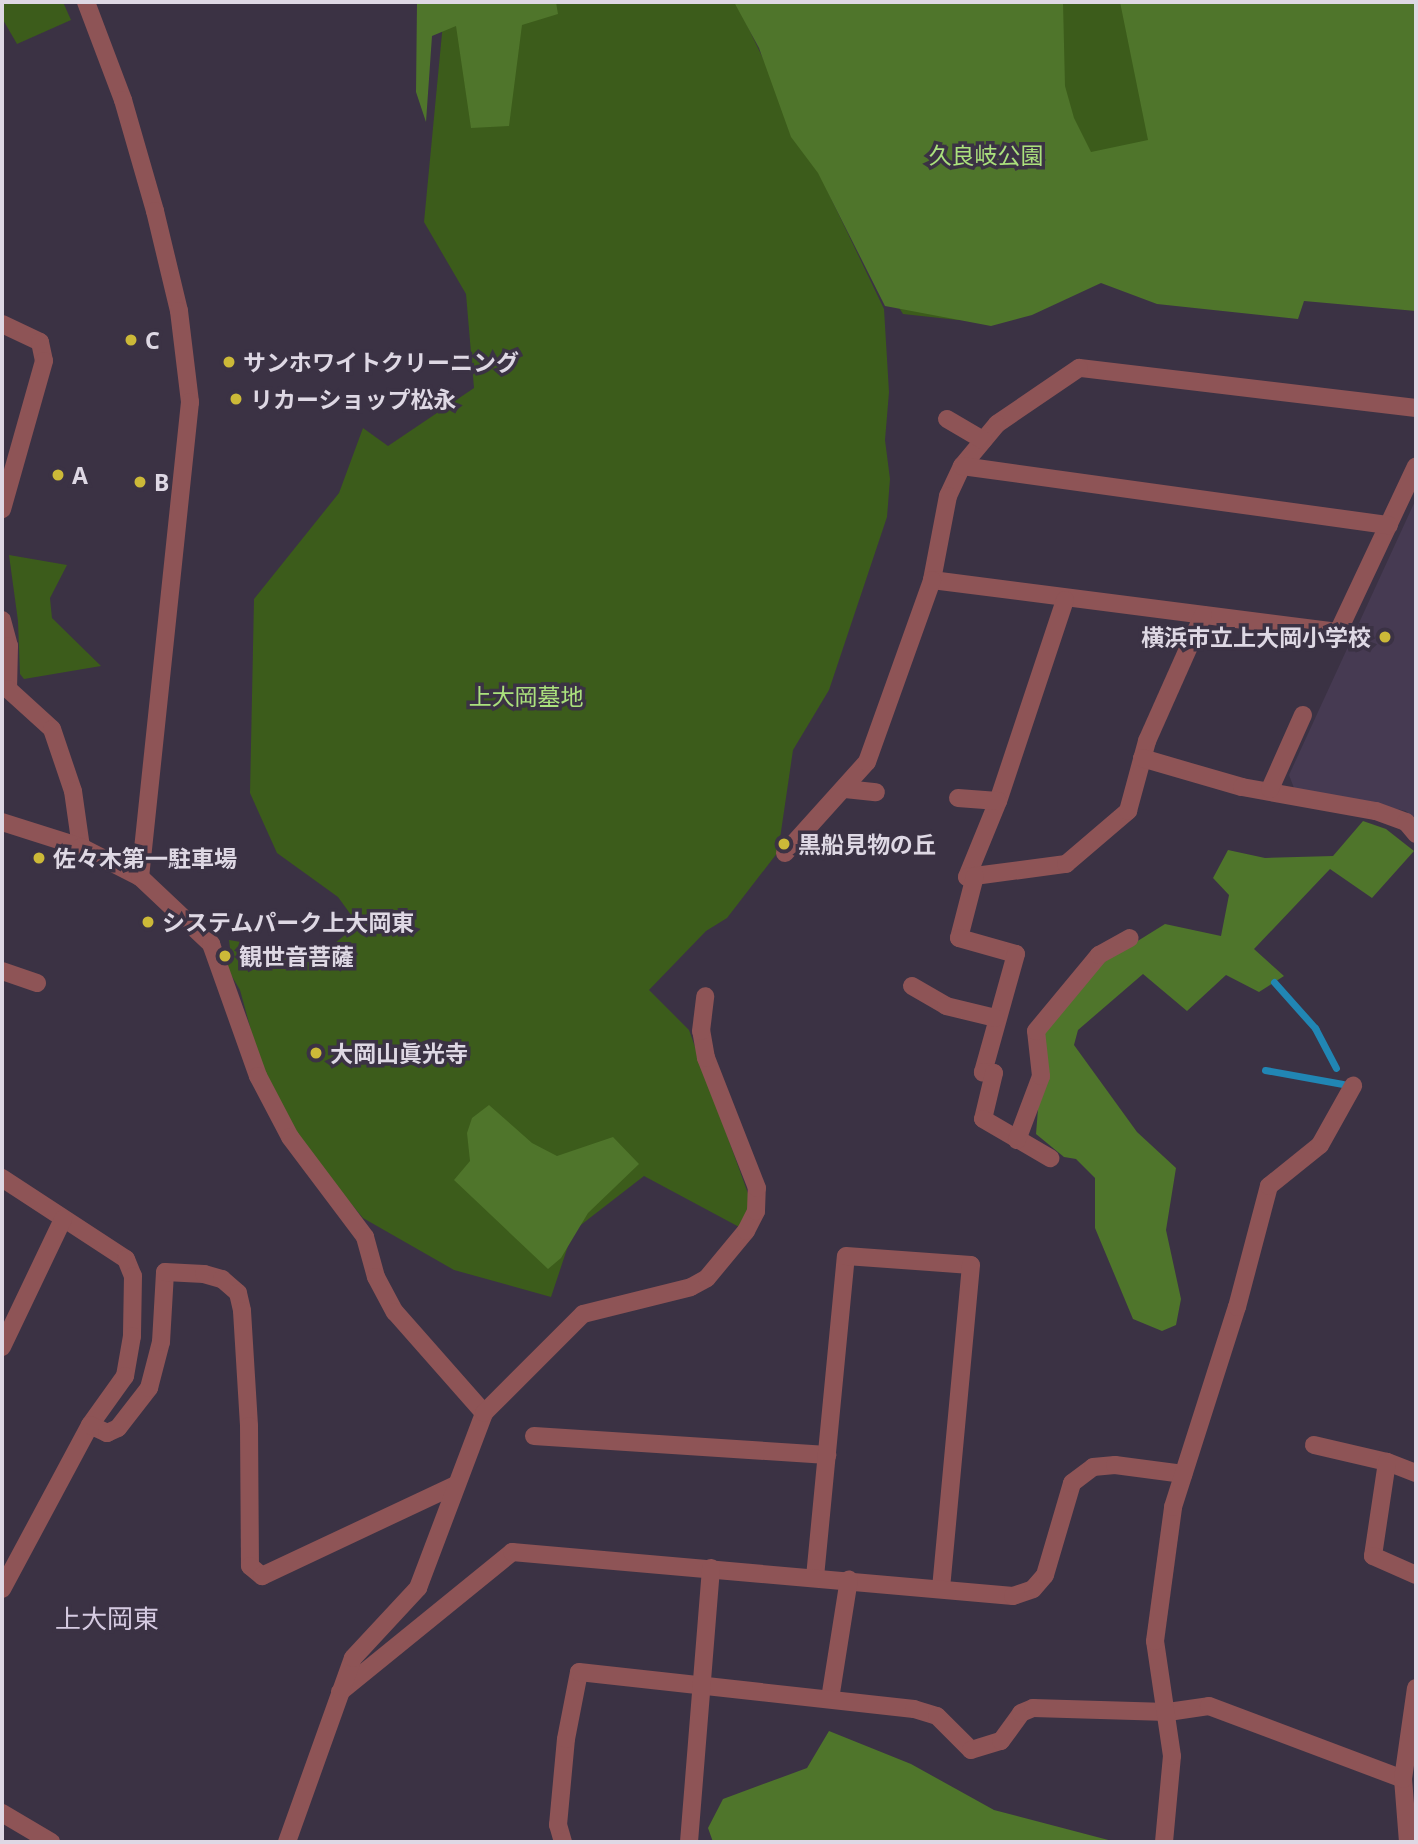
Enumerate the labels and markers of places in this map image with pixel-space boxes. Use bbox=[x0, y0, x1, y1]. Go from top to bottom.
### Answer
place label: C bbox=[145, 326, 160, 354]
marker: C bbox=[123, 332, 139, 348]
place label: サンホワイトクリーニング bbox=[243, 348, 519, 376]
marker: サンホワイトクリーニング bbox=[221, 354, 237, 370]
place label: リカーショップ松永 bbox=[250, 385, 457, 413]
marker: リカーショップ松永 bbox=[228, 391, 244, 407]
place label: A bbox=[72, 461, 88, 489]
marker: A bbox=[50, 467, 66, 483]
place label: B bbox=[154, 468, 169, 496]
marker: B bbox=[132, 474, 148, 490]
place label: 横浜市立上大岡小学校 bbox=[1141, 623, 1371, 651]
marker: 横浜市立上大岡小学校 bbox=[1377, 629, 1393, 645]
place label: 黒船見物の丘 bbox=[798, 830, 936, 858]
marker: 黒船見物の丘 bbox=[776, 836, 792, 852]
place label: 佐々木第一駐車場 bbox=[53, 844, 237, 872]
marker: 佐々木第一駐車場 bbox=[31, 850, 47, 866]
place label: システムパーク上大岡東 bbox=[162, 908, 415, 936]
marker: システムパーク上大岡東 bbox=[140, 914, 156, 930]
place label: 観世音菩薩 bbox=[239, 942, 354, 970]
marker: 観世音菩薩 bbox=[217, 948, 233, 964]
place label: 大岡山眞光寺 bbox=[330, 1039, 468, 1067]
marker: 大岡山眞光寺 bbox=[308, 1045, 324, 1061]

